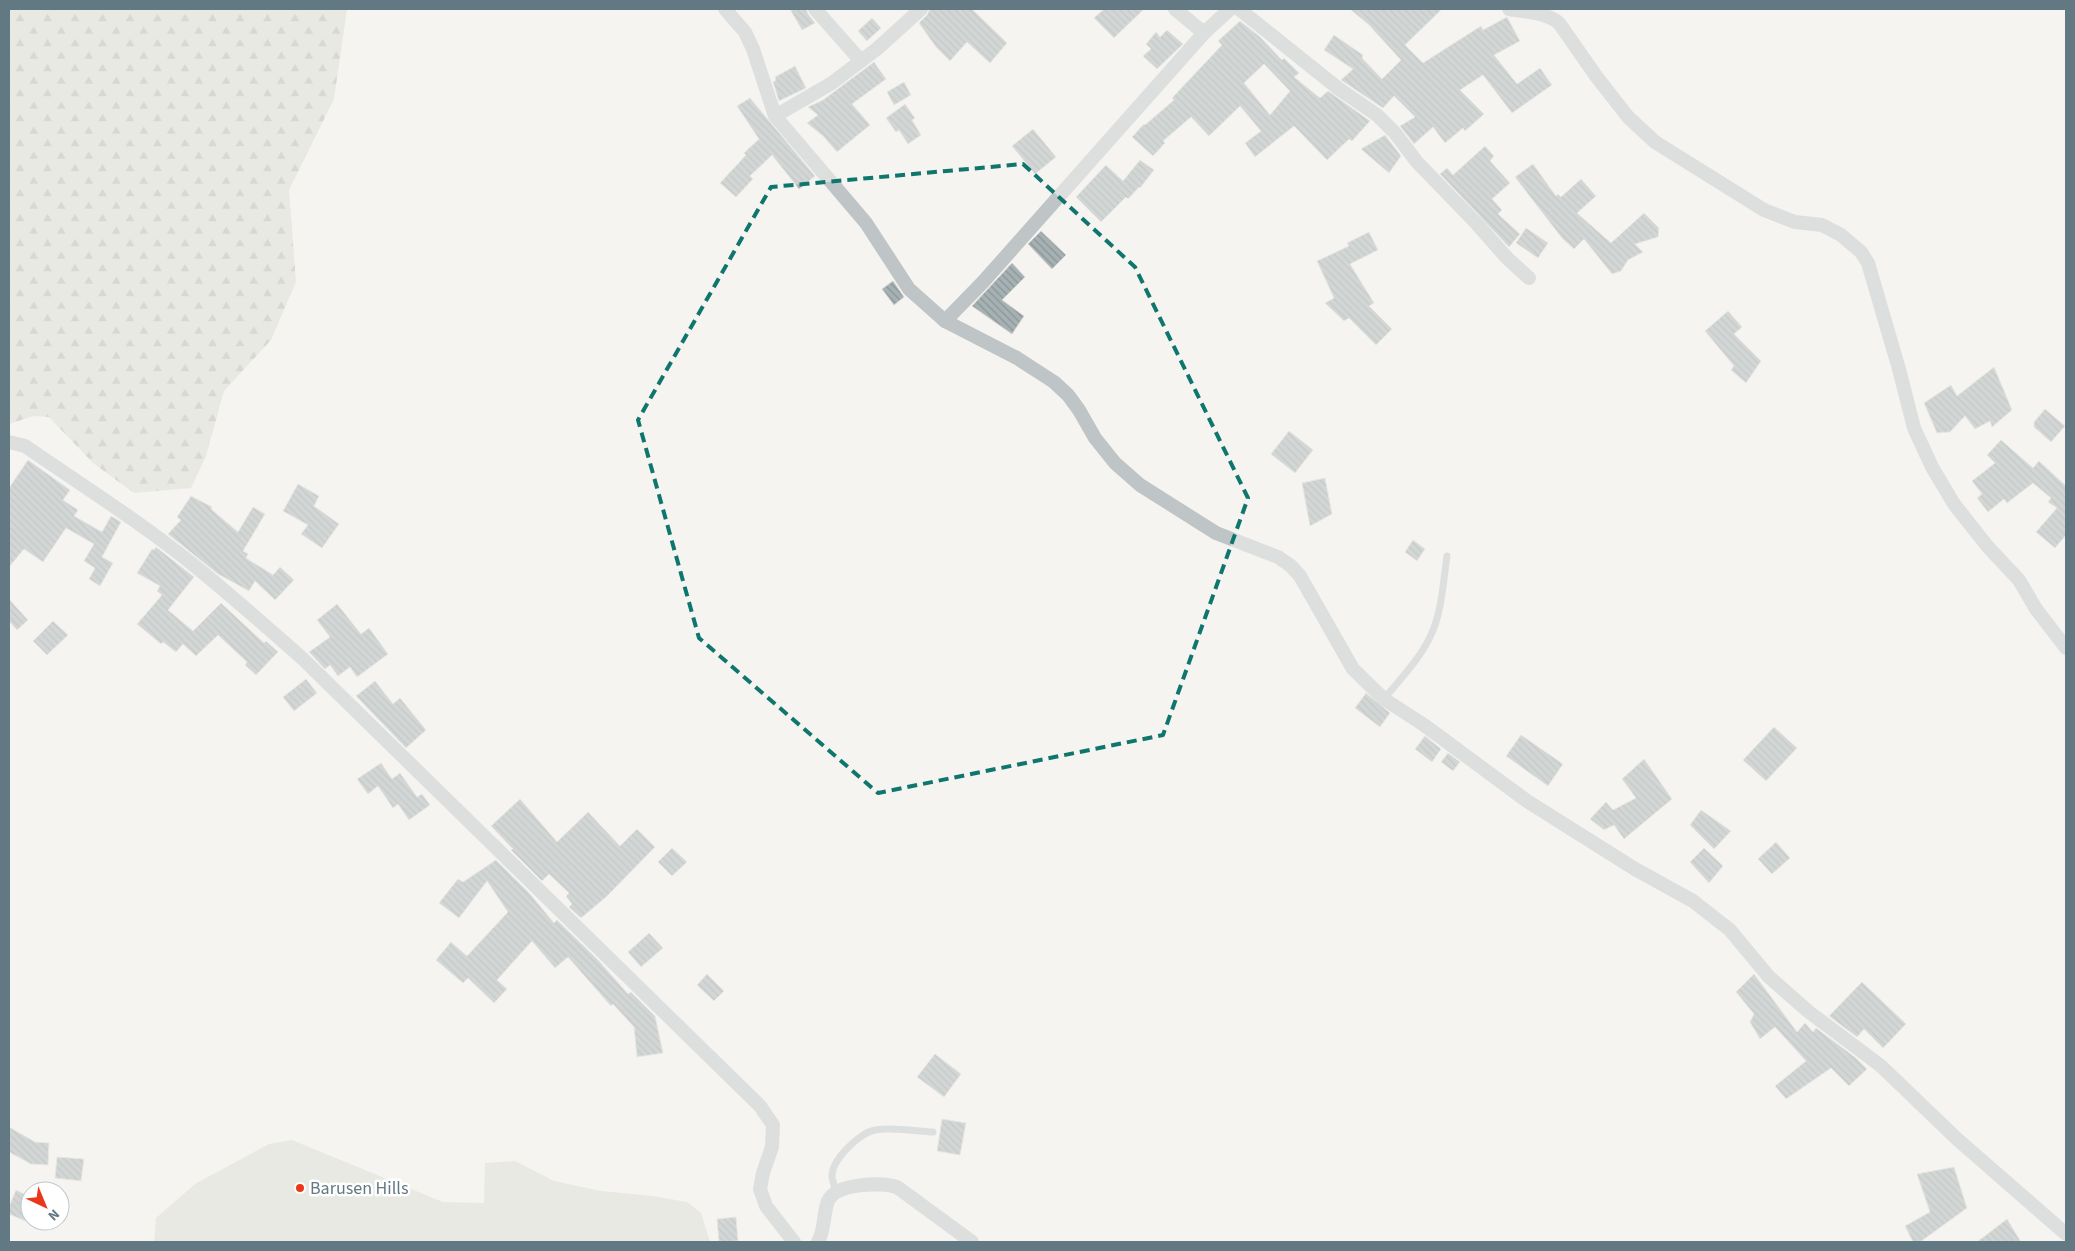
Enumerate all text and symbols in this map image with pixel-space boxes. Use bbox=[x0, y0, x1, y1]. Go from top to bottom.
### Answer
place label: Barusen Hills bbox=[310, 1176, 409, 1201]
north arrow bbox=[20, 1181, 70, 1231]
marker: Barusen Hills bbox=[294, 1182, 306, 1194]
text: N bbox=[43, 1204, 64, 1225]

